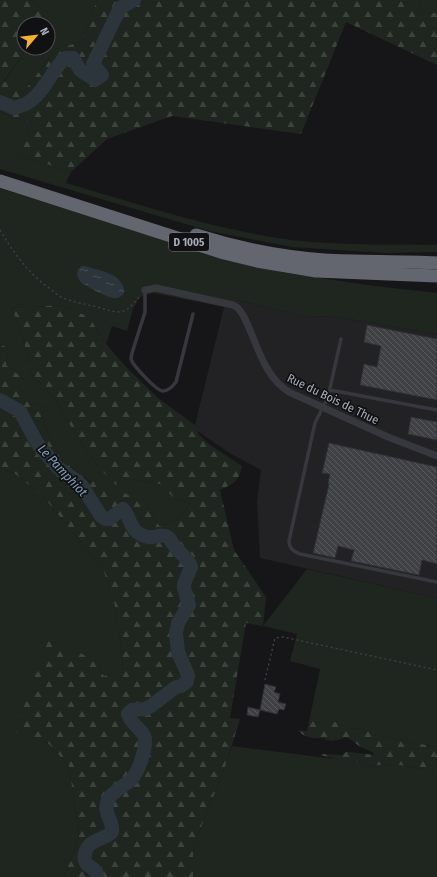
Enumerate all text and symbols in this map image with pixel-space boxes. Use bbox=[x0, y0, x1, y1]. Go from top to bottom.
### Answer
north arrow bbox=[16, 16, 56, 56]
text: N bbox=[37, 26, 52, 38]
road number: D 1005 bbox=[169, 233, 209, 251]
street label: Rue du Bois de Thue bbox=[285, 371, 381, 427]
water label: Le Pamphiot bbox=[35, 441, 91, 500]

